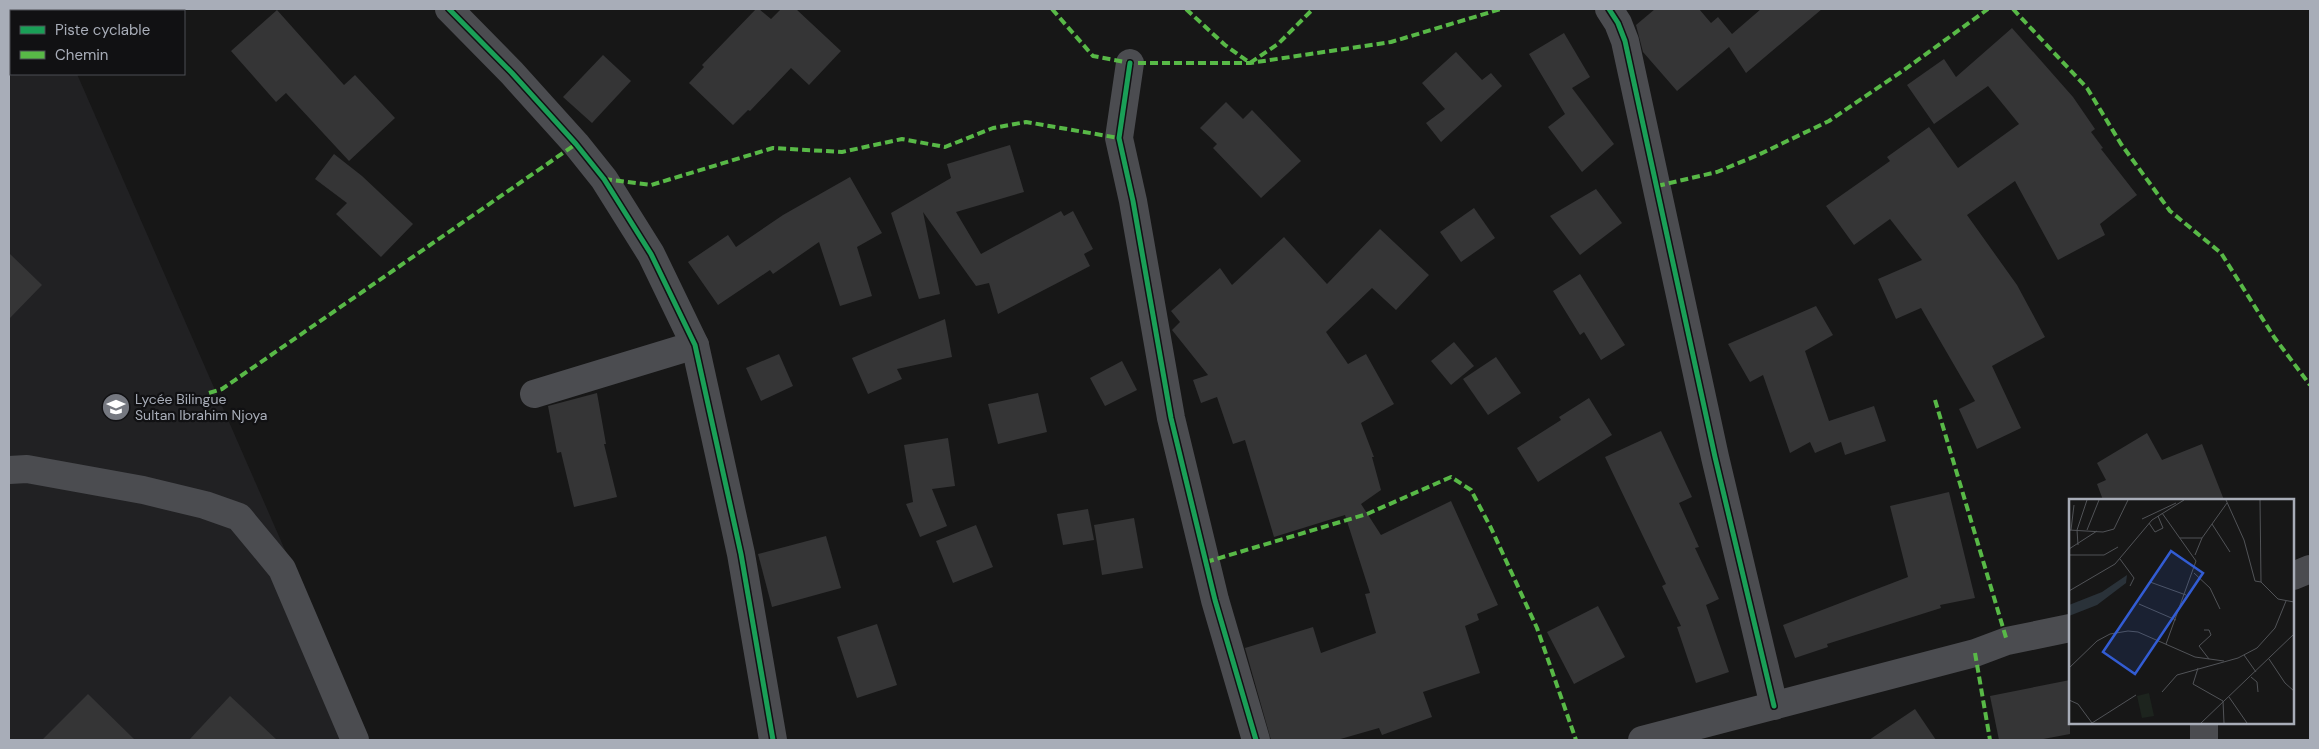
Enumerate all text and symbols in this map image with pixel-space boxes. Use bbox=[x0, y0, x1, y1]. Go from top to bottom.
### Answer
legend bbox=[10, 10, 185, 75]
text: Piste cyclable bbox=[55, 20, 150, 40]
text: Chemin bbox=[55, 45, 108, 65]
place label: Lycée Bilingue Sultan Ibrahim Njoya bbox=[135, 390, 267, 424]
school or university icon: Lycée Bilingue Sultan Ibrahim Njoya bbox=[101, 392, 131, 422]
inset map bbox=[2069, 499, 2294, 724]

